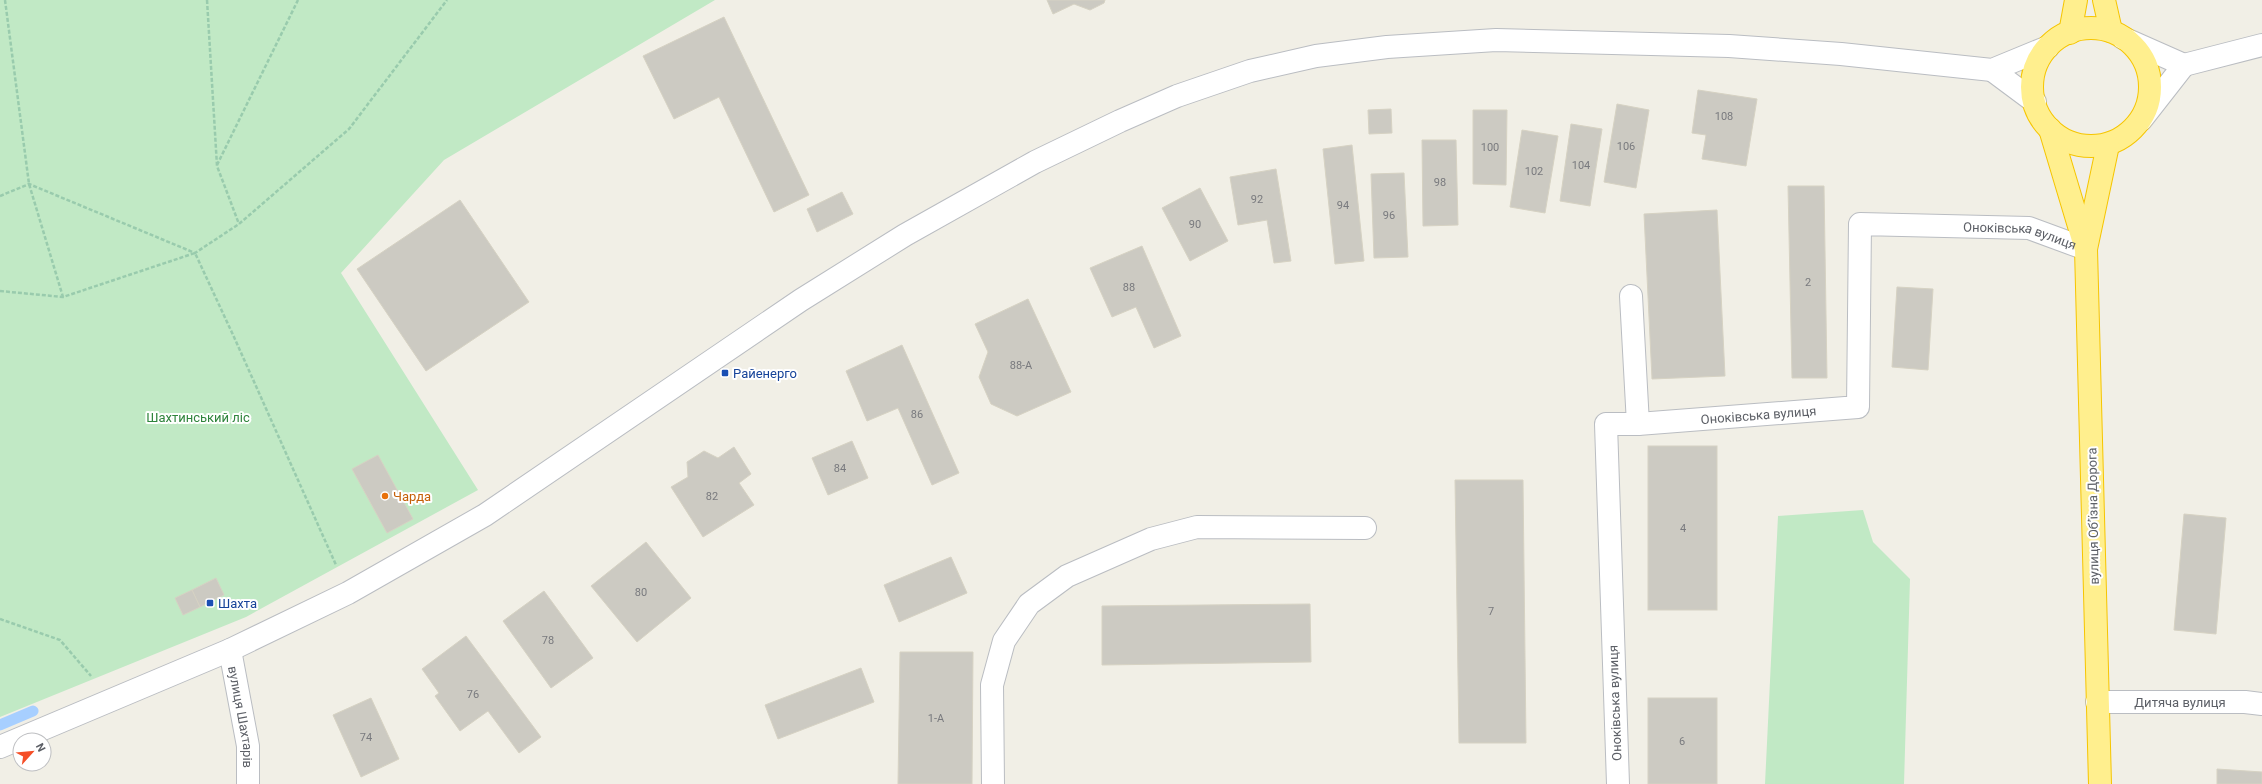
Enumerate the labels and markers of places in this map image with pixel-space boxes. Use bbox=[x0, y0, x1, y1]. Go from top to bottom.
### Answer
place label: Райенерго bbox=[733, 366, 797, 381]
marker: Райенерго bbox=[720, 368, 730, 378]
place label: Чарда bbox=[393, 489, 431, 504]
marker: Чарда bbox=[380, 491, 390, 501]
place label: Шахта bbox=[218, 596, 257, 611]
marker: Шахта bbox=[205, 598, 215, 608]

